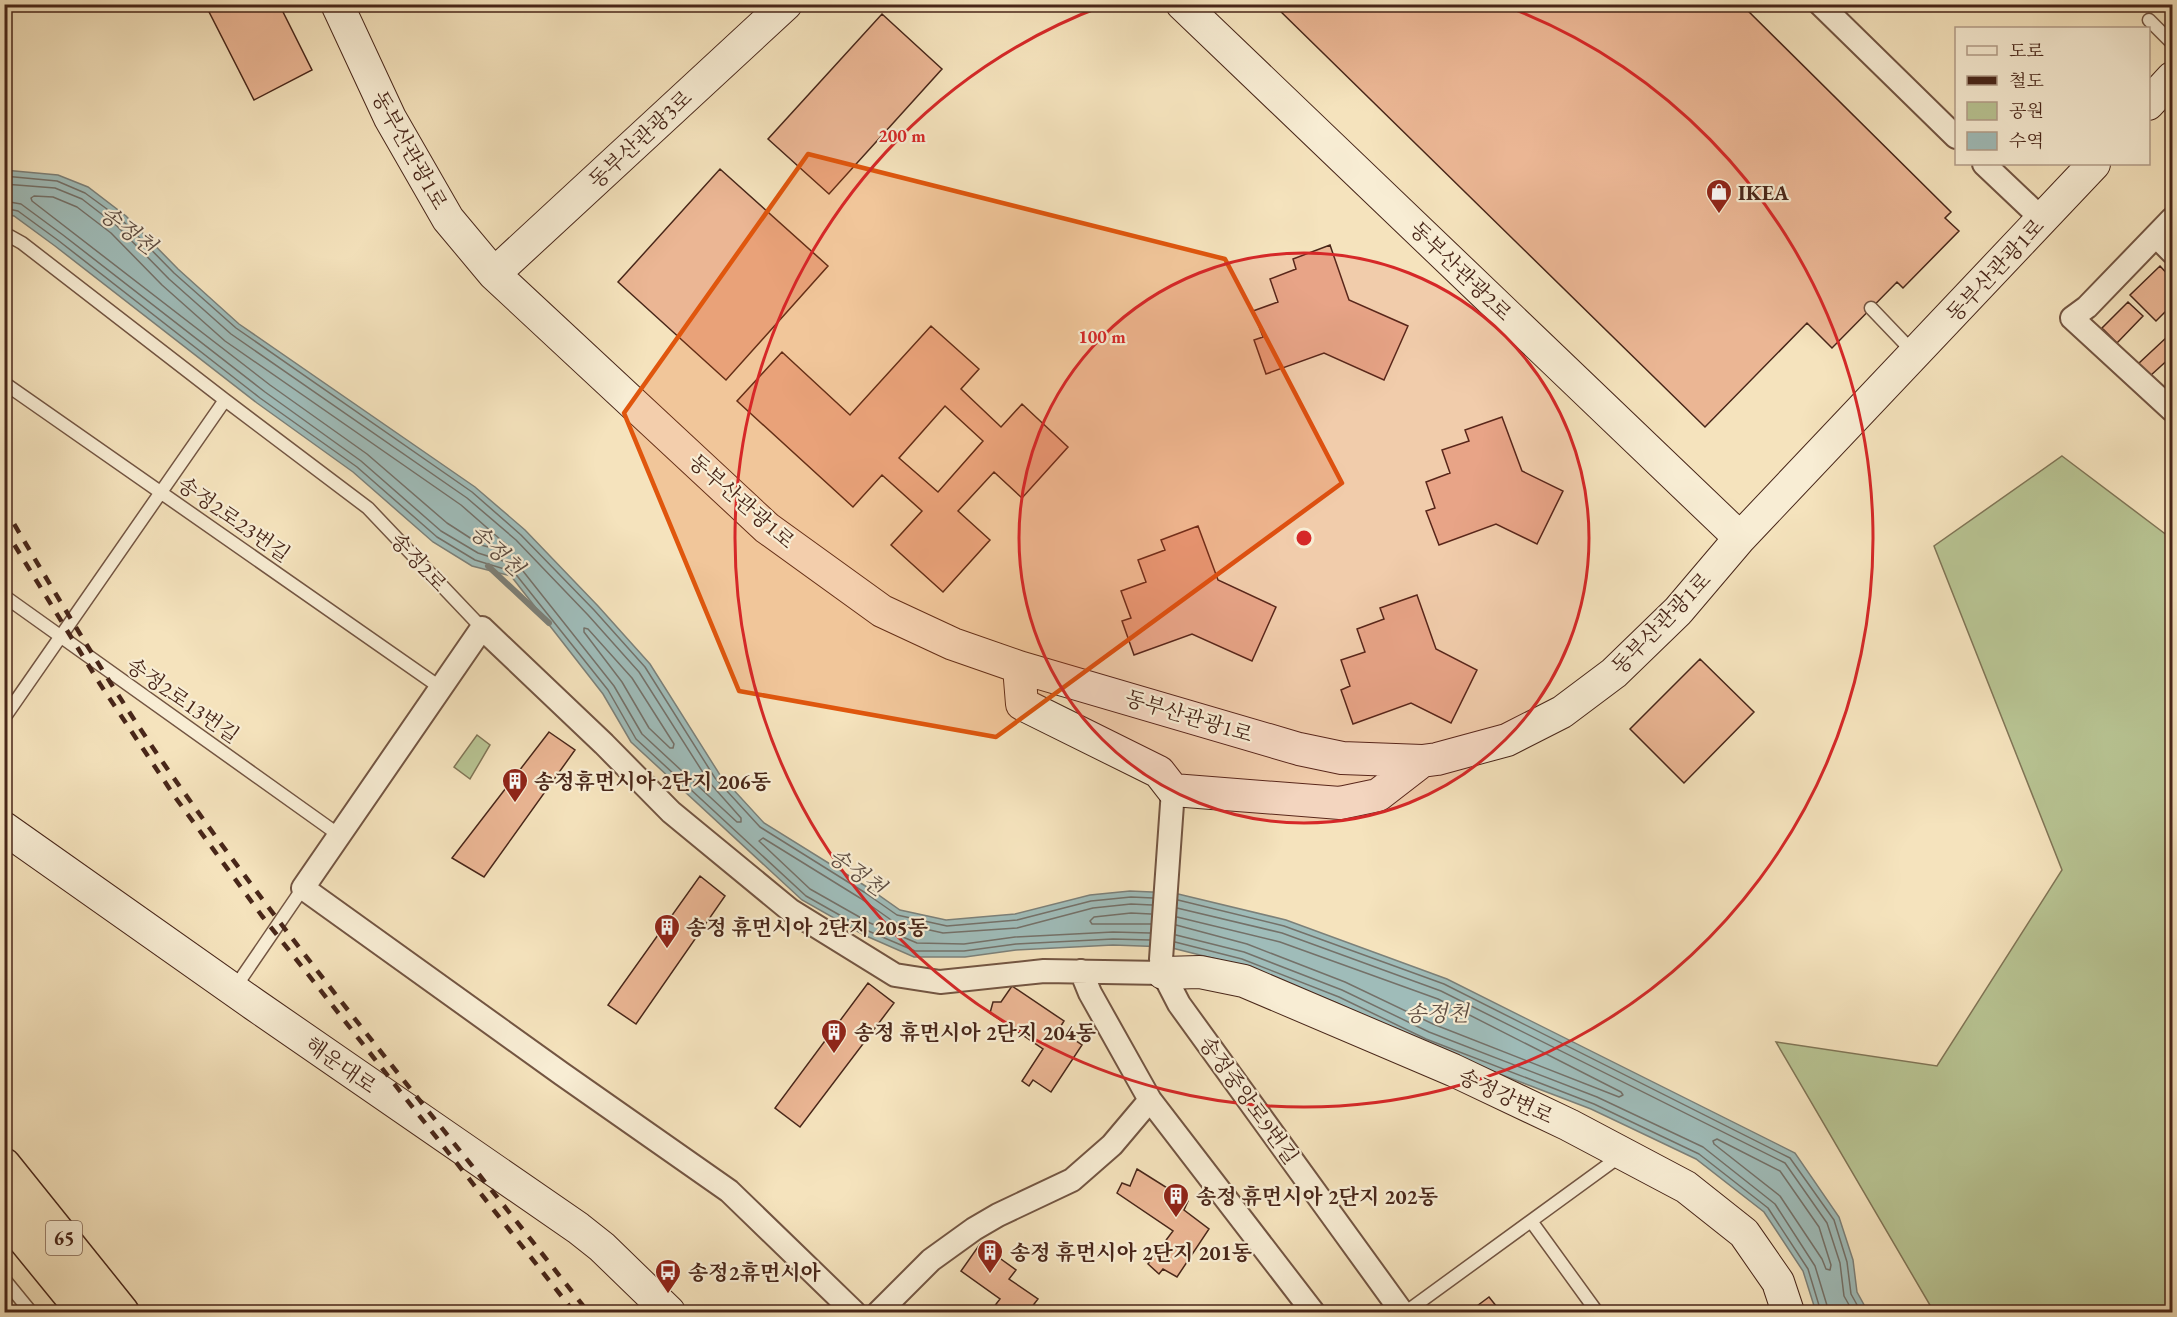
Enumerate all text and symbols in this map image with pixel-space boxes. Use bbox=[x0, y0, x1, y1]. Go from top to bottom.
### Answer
legend bbox=[1955, 27, 2150, 165]
text: 도로 bbox=[2009, 39, 2044, 62]
text: 철도 bbox=[2009, 69, 2044, 92]
street label: 동부산관광3로 bbox=[583, 84, 697, 194]
street label: 동부산관광1로 bbox=[366, 86, 454, 214]
text: 공원 bbox=[2009, 99, 2044, 122]
text: 200 m bbox=[878, 124, 926, 147]
text: 수역 bbox=[2009, 129, 2044, 152]
shop icon: IKEA bbox=[1704, 177, 1734, 215]
place label: IKEA bbox=[1738, 179, 1790, 206]
water label: 송정천 bbox=[94, 199, 164, 262]
street label: 동부산관광1로 bbox=[1940, 213, 2050, 327]
street label: 동부산관광2로 bbox=[1404, 216, 1518, 326]
text: 100 m bbox=[1078, 325, 1126, 348]
street label: 동부산관광1로 bbox=[683, 448, 801, 554]
street label: 송정2로23번길 bbox=[172, 470, 296, 568]
water label: 송정천 bbox=[464, 518, 531, 584]
street label: 송정2로 bbox=[385, 527, 453, 597]
centre of rings bbox=[1294, 528, 1314, 548]
street label: 동부산관광1로 bbox=[1606, 566, 1716, 680]
street label: 송정2로13번길 bbox=[121, 651, 245, 749]
street label: 동부산관광1로 bbox=[1122, 684, 1256, 748]
building icon: 송정휴먼시아 2단지 206동 bbox=[500, 766, 530, 804]
place label: 송정휴먼시아 2단지 206동 bbox=[534, 768, 771, 795]
water label: 송정천 bbox=[823, 842, 893, 903]
building icon: 송정 휴먼시아 2단지 205동 bbox=[652, 912, 682, 950]
place label: 송정 휴먼시아 2단지 205동 bbox=[686, 914, 928, 941]
water label: 송정천 bbox=[1405, 999, 1471, 1028]
building icon: 송정 휴먼시아 2단지 204동 bbox=[819, 1017, 849, 1055]
place label: 송정 휴먼시아 2단지 204동 bbox=[854, 1019, 1096, 1046]
street label: 해운대로 bbox=[300, 1031, 382, 1099]
street label: 송정중앙로9번길 bbox=[1193, 1031, 1305, 1169]
street label: 송정강변로 bbox=[1454, 1062, 1558, 1130]
building icon: 송정 휴먼시아 2단지 202동 bbox=[1161, 1181, 1191, 1219]
place label: 송정 휴먼시아 2단지 202동 bbox=[1196, 1183, 1438, 1210]
road number: 65 bbox=[46, 1221, 82, 1255]
building icon: 송정 휴먼시아 2단지 201동 bbox=[975, 1237, 1005, 1275]
place label: 송정 휴먼시아 2단지 201동 bbox=[1010, 1239, 1252, 1266]
bus stop icon: 송정2휴먼시아 bbox=[653, 1257, 683, 1295]
place label: 송정2휴먼시아 bbox=[688, 1259, 822, 1286]

